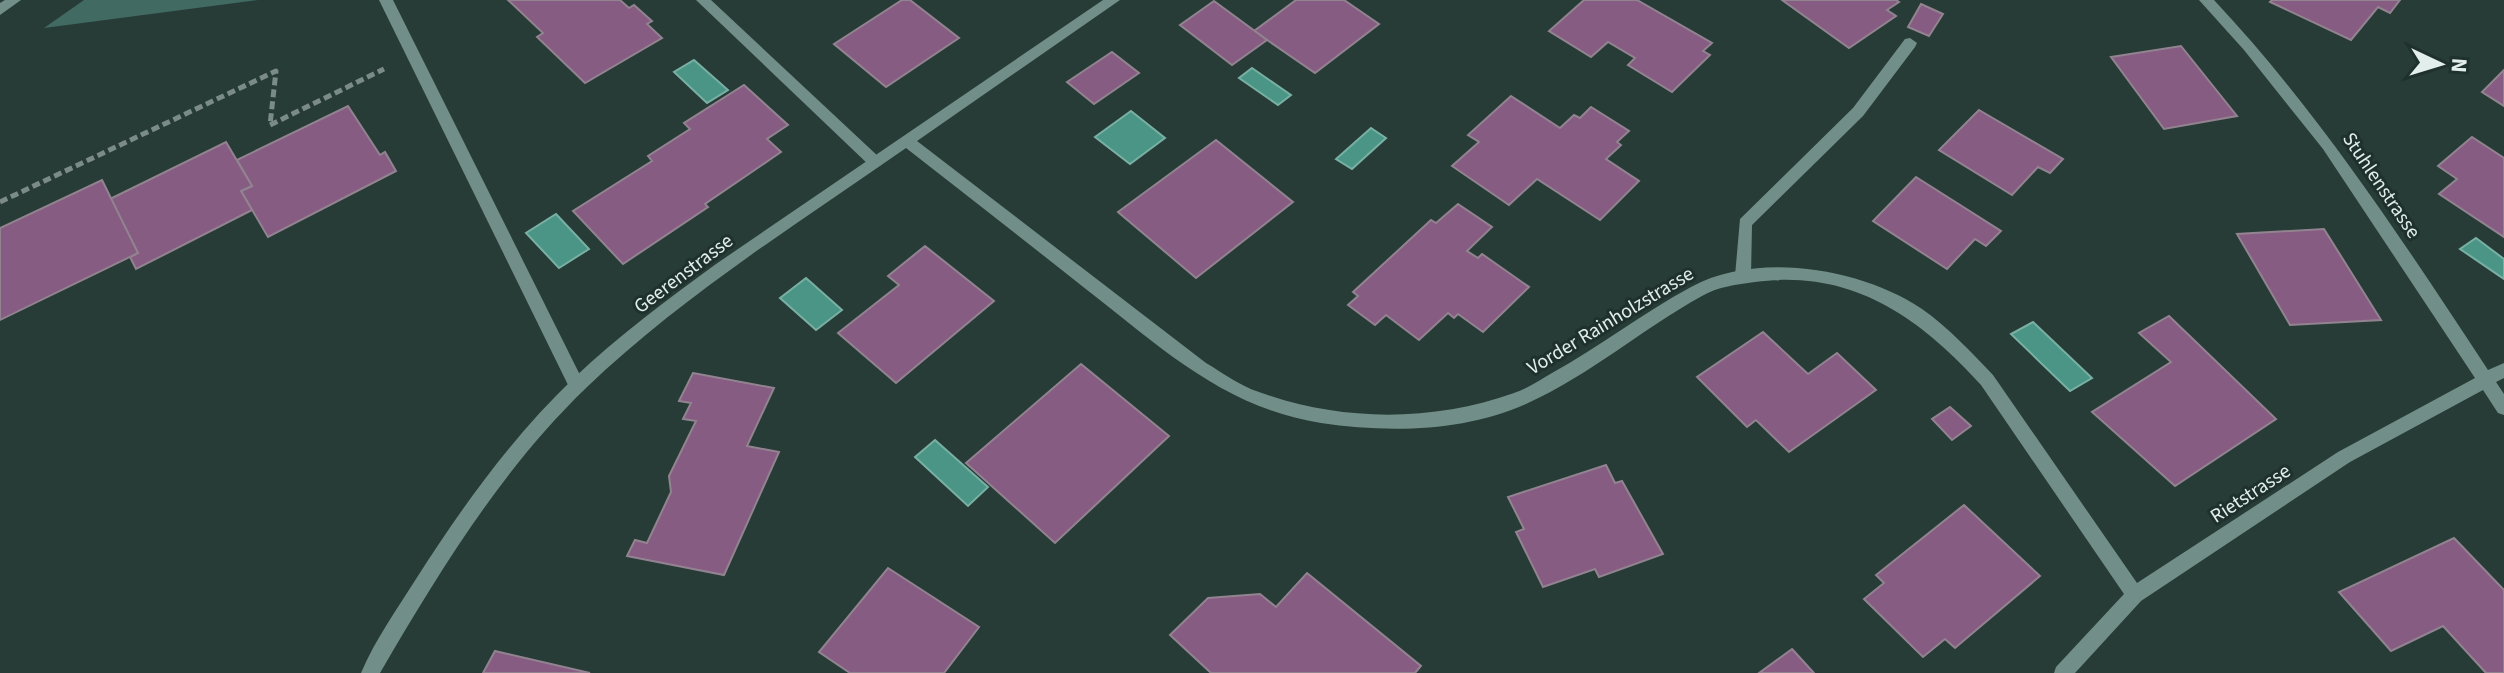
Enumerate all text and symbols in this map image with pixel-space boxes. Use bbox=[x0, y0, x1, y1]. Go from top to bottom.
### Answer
north arrow bbox=[2400, 24, 2480, 104]
text: N bbox=[2442, 57, 2475, 74]
street label: Stuhlenstrasse bbox=[2335, 127, 2427, 244]
street label: Geerenstrasse bbox=[628, 227, 739, 320]
street label: Vorder Rainholzstrasse bbox=[1522, 260, 1699, 382]
street label: Rietstrasse bbox=[2205, 457, 2296, 530]

